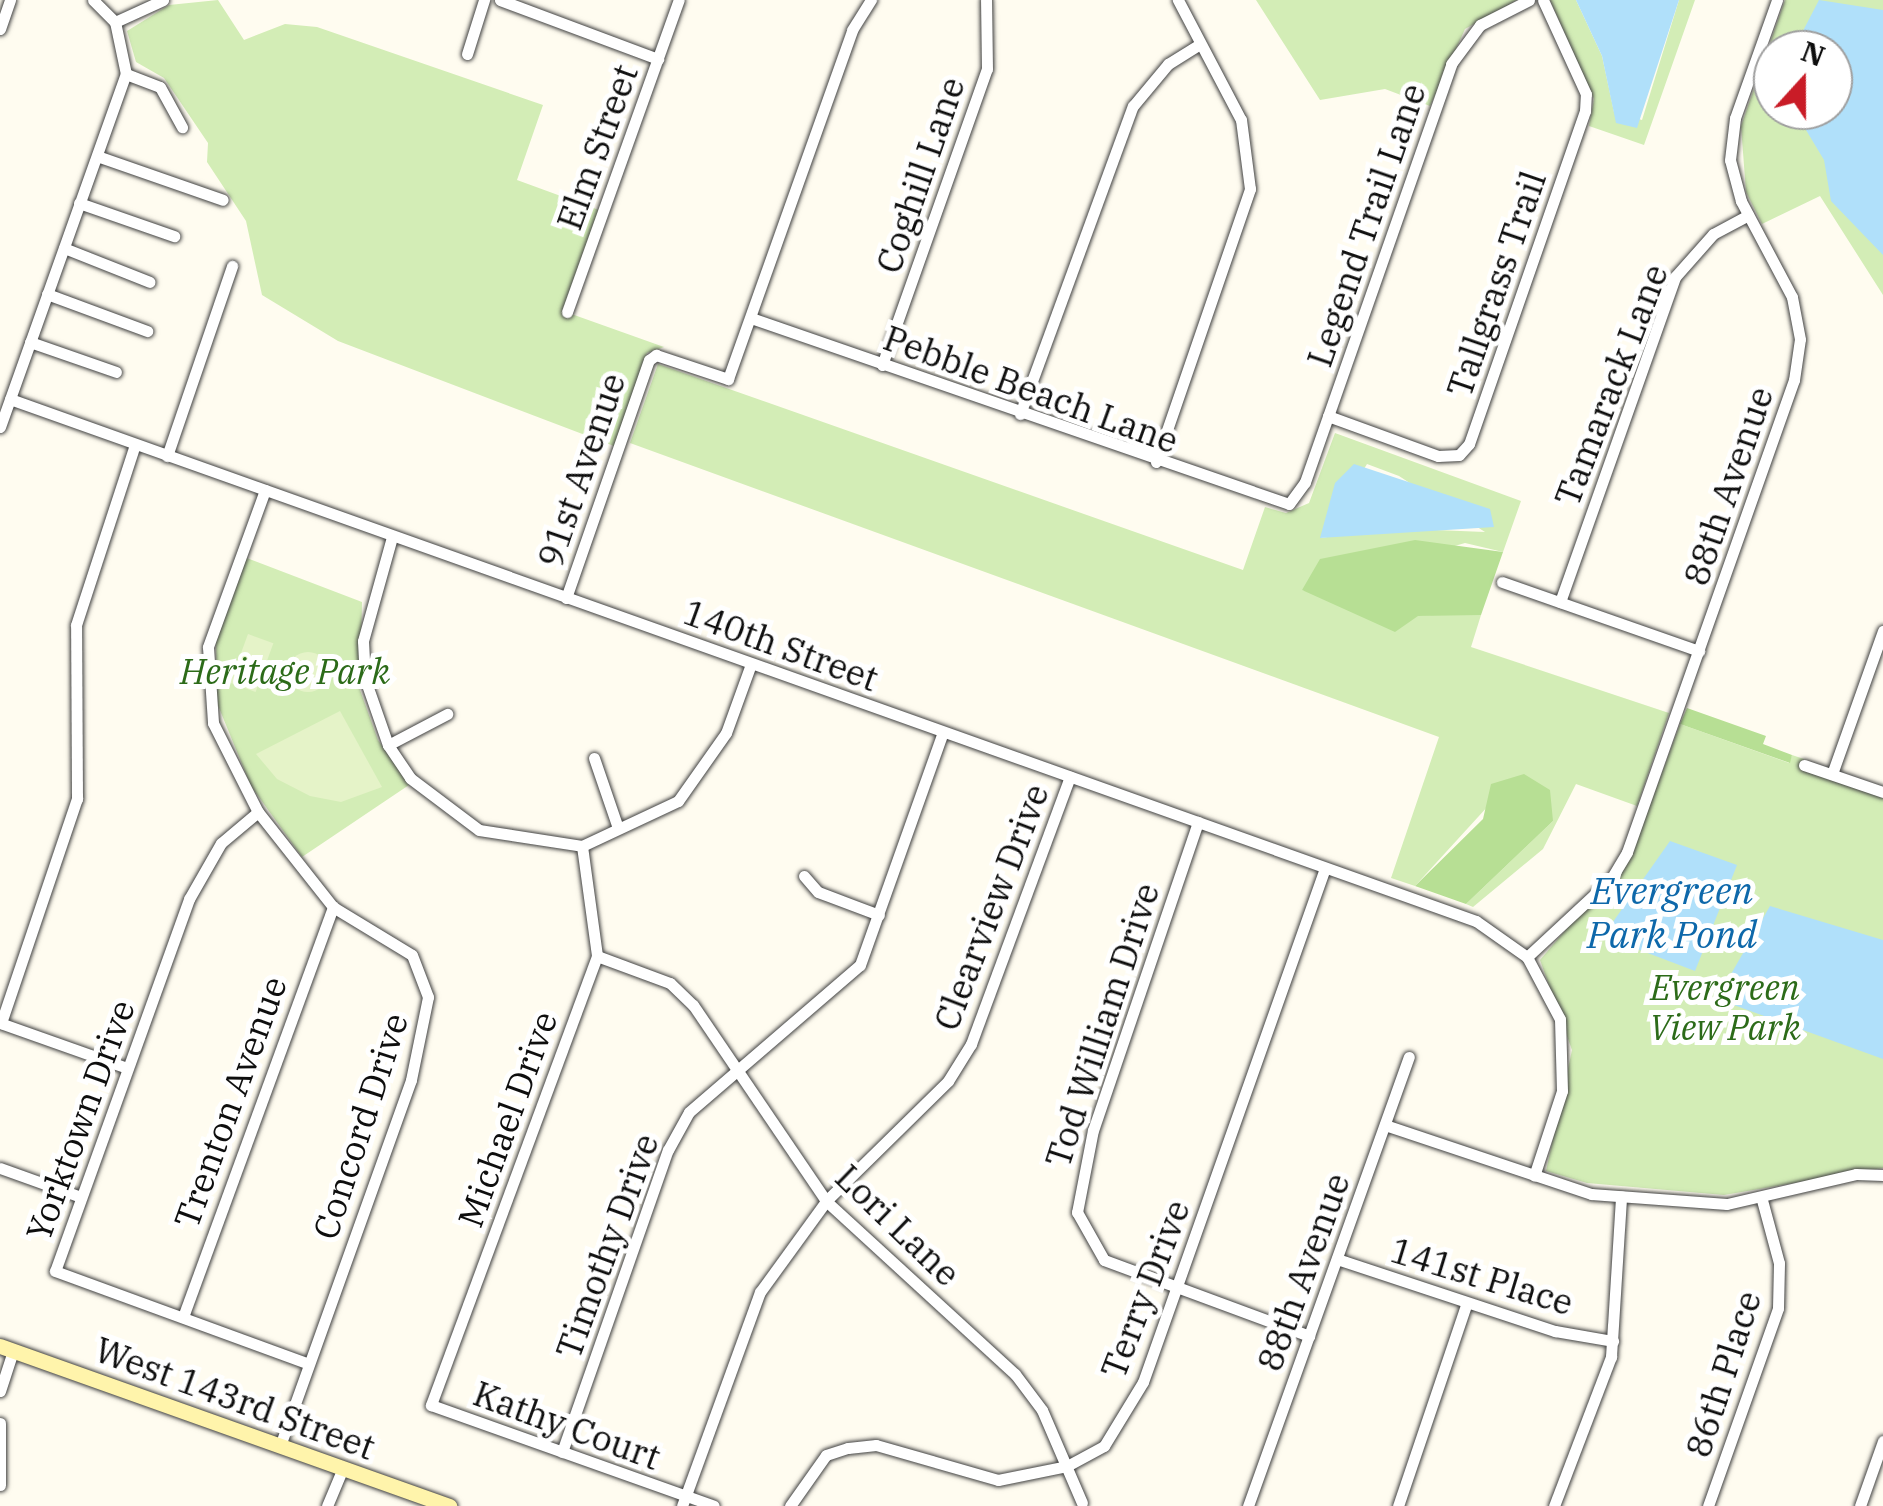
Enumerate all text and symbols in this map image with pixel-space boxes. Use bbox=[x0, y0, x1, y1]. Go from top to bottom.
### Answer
north arrow bbox=[1753, 30, 1853, 130]
text: N bbox=[1796, 32, 1830, 75]
street label: Elm Street bbox=[548, 59, 646, 235]
street label: Coghill Lane bbox=[867, 72, 973, 278]
street label: Legend Trail Lane bbox=[1298, 78, 1434, 372]
street label: Tallgrass Trail bbox=[1438, 166, 1554, 402]
street label: Tamarack Lane bbox=[1546, 258, 1676, 512]
street label: Pebble Beach Lane bbox=[878, 316, 1184, 462]
street label: 91st Avenue bbox=[528, 368, 634, 572]
street label: 88th Avenue bbox=[1674, 381, 1782, 591]
street label: 140th Street bbox=[678, 590, 884, 700]
park label: Heritage Park bbox=[180, 650, 390, 692]
street label: Clearview Drive bbox=[925, 778, 1057, 1036]
water label: Evergreen Park Pond bbox=[1587, 867, 1757, 956]
street label: Tod William Drive bbox=[1036, 878, 1168, 1172]
park label: Evergreen View Park bbox=[1649, 966, 1801, 1048]
street label: Trenton Avenue bbox=[165, 971, 295, 1233]
street label: Yorktown Drive bbox=[17, 994, 143, 1246]
street label: Michael Drive bbox=[449, 1006, 565, 1232]
street label: Concord Drive bbox=[304, 1008, 416, 1244]
street label: Timothy Drive bbox=[547, 1128, 667, 1364]
street label: Lori Lane bbox=[827, 1156, 969, 1294]
street label: 88th Avenue bbox=[1248, 1167, 1358, 1377]
street label: Terry Drive bbox=[1092, 1194, 1198, 1384]
street label: 141st Place bbox=[1386, 1228, 1578, 1324]
street label: 86th Place bbox=[1676, 1286, 1770, 1462]
street label: West 143rd Street bbox=[89, 1328, 381, 1468]
street label: Kathy Court bbox=[468, 1372, 666, 1478]

